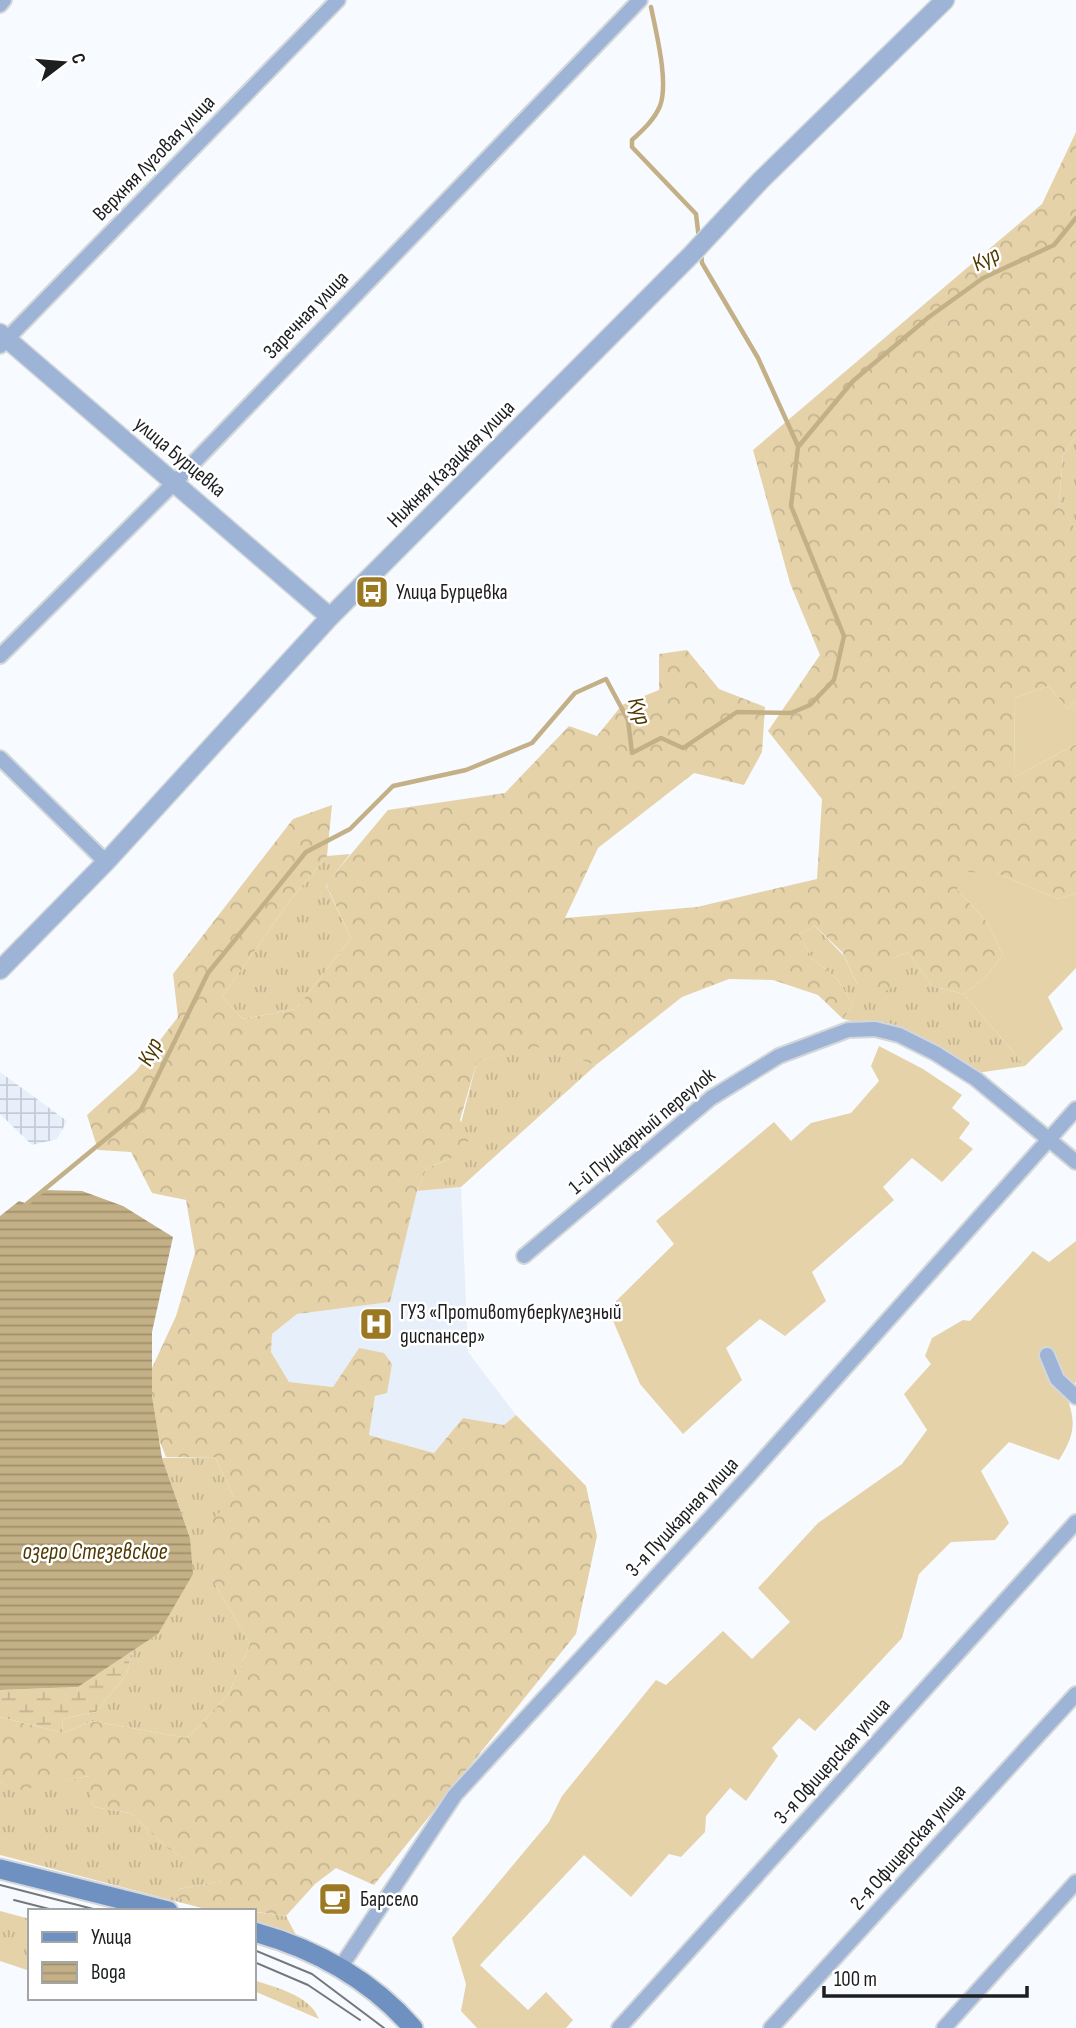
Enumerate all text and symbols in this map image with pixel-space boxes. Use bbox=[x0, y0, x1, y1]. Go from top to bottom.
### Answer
north arrow bbox=[28, 28, 98, 98]
text: С bbox=[66, 51, 90, 67]
street label: Верхняя Луговая улица bbox=[88, 90, 220, 226]
water label: Кур bbox=[967, 240, 1005, 278]
street label: Заречная улица bbox=[258, 266, 354, 364]
street label: Нижняя Казацкая улица bbox=[382, 395, 520, 533]
street label: улица Бурцевка bbox=[129, 411, 231, 503]
bus stop icon: Улица Бурцевка bbox=[353, 573, 391, 611]
place label: Улица Бурцевка bbox=[396, 580, 508, 605]
water label: Кур bbox=[621, 693, 657, 729]
water label: Кур bbox=[131, 1033, 169, 1071]
street label: 1-й Пушкарный переулок bbox=[564, 1062, 720, 1199]
place label: ГУЗ «Противотуберкулезный диспансер» bbox=[400, 1300, 621, 1349]
hospital icon: ГУЗ «Противотуберкулезный диспансер» bbox=[357, 1305, 395, 1343]
street label: 3-я Пушкарная улица bbox=[620, 1452, 744, 1582]
water label: озеро Стезевское bbox=[22, 1538, 168, 1566]
street label: 3-я Офицерская улица bbox=[769, 1693, 895, 1829]
street label: 2-я Офицерская улица bbox=[845, 1779, 971, 1915]
cafe icon: Барсело bbox=[316, 1880, 354, 1918]
place label: Барсело bbox=[360, 1887, 419, 1912]
legend bbox=[28, 1909, 256, 2000]
text: Улица bbox=[91, 1925, 132, 1950]
scale bar bbox=[824, 1954, 1027, 1998]
text: Вода bbox=[91, 1960, 126, 1985]
text: 100 m bbox=[834, 1967, 877, 1992]

